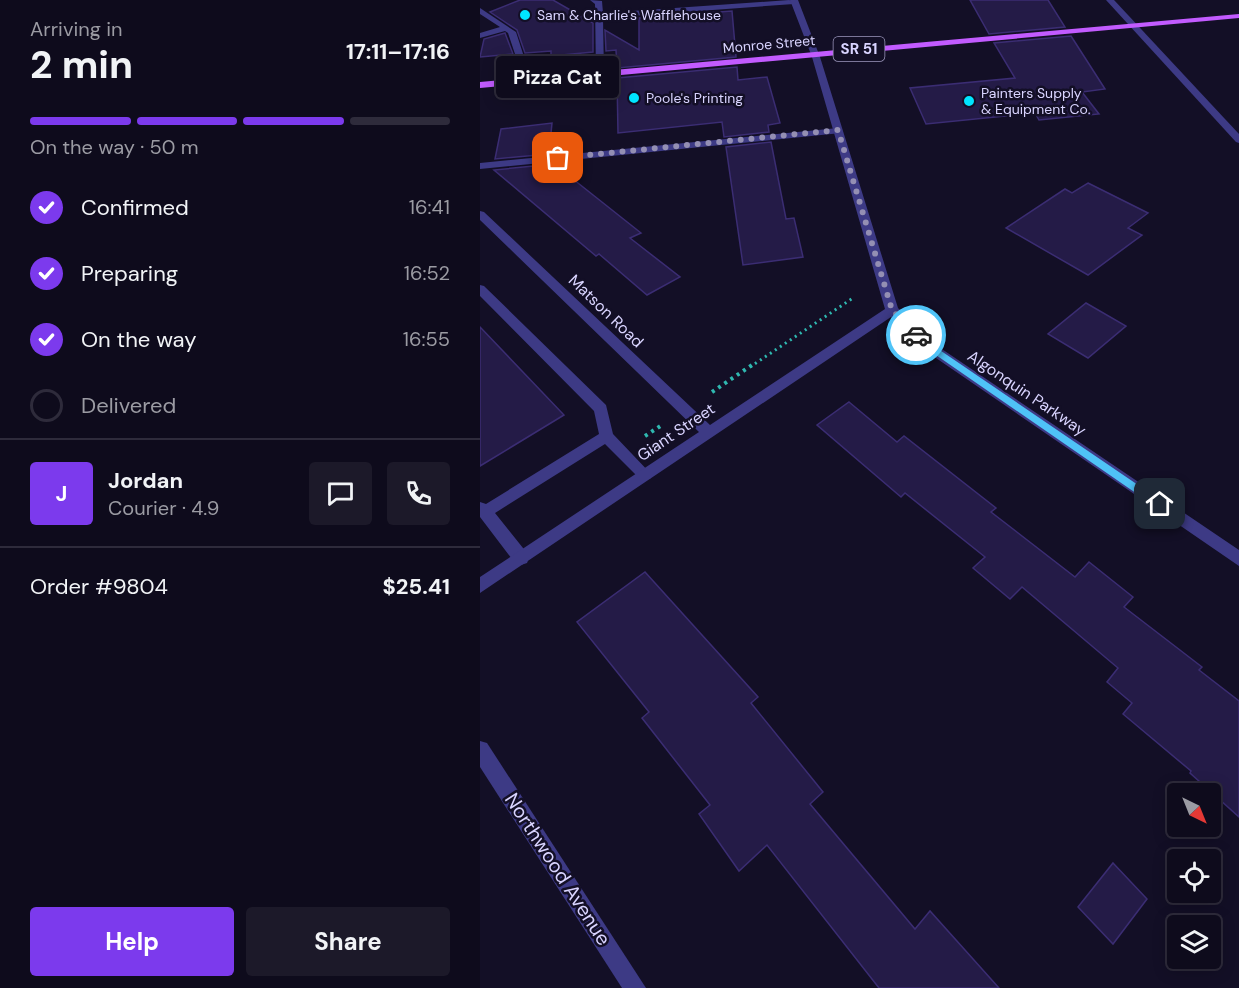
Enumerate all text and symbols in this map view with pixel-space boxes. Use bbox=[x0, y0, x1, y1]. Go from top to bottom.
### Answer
place label: Sam & Charlie's Wafflehouse bbox=[537, 6, 721, 24]
marker: Sam & Charlie's Wafflehouse bbox=[518, 8, 532, 22]
text: Arriving in bbox=[30, 16, 122, 42]
street label: Monroe Street bbox=[722, 31, 816, 57]
text: 17:11–17:16 bbox=[346, 37, 450, 66]
road number: SR 51 bbox=[834, 37, 884, 61]
text: 2 min bbox=[30, 39, 133, 90]
callout: Pizza Cat bbox=[496, 56, 620, 98]
text: Pizza Cat bbox=[513, 64, 602, 90]
place label: Painters Supply & Equipment Co. bbox=[981, 84, 1091, 118]
place label: Poole's Printing bbox=[646, 89, 743, 107]
marker: Poole's Printing bbox=[627, 91, 641, 105]
marker: Painters Supply & Equipment Co. bbox=[962, 94, 976, 108]
pin bbox=[532, 132, 583, 183]
text: On the way · 50 m bbox=[30, 134, 199, 160]
icon: bag bbox=[541, 141, 574, 174]
icon: check bbox=[30, 191, 63, 224]
text: Confirmed bbox=[81, 193, 189, 222]
text: 16:41 bbox=[409, 194, 450, 220]
icon: check bbox=[30, 257, 63, 290]
text: Preparing bbox=[81, 259, 178, 288]
text: 16:52 bbox=[404, 260, 450, 286]
street label: Matson Road bbox=[564, 270, 648, 352]
courier bbox=[886, 305, 946, 365]
icon: car bbox=[900, 319, 933, 352]
icon: check bbox=[30, 323, 63, 356]
text: On the way bbox=[81, 325, 196, 354]
text: 16:55 bbox=[403, 326, 450, 352]
street label: Algonquin Parkway bbox=[964, 345, 1091, 441]
text: Delivered bbox=[81, 391, 176, 420]
street label: Giant Street bbox=[633, 398, 719, 466]
button: chat bbox=[309, 462, 372, 525]
button: phone bbox=[387, 462, 450, 525]
text: Jordan bbox=[108, 466, 183, 495]
pin bbox=[1134, 478, 1185, 529]
text: J bbox=[56, 479, 67, 508]
icon: home bbox=[1143, 487, 1176, 520]
text: Courier · 4.9 bbox=[108, 495, 219, 521]
text: Order #9804 bbox=[30, 572, 168, 601]
text: $25.41 bbox=[382, 572, 450, 601]
north arrow bbox=[1167, 783, 1221, 837]
map controls bbox=[1167, 783, 1221, 969]
street label: Northwood Avenue bbox=[499, 788, 617, 950]
button: locate bbox=[1167, 849, 1221, 903]
button: Help bbox=[30, 907, 234, 976]
button: Share bbox=[246, 907, 450, 976]
button: layers bbox=[1167, 915, 1221, 969]

